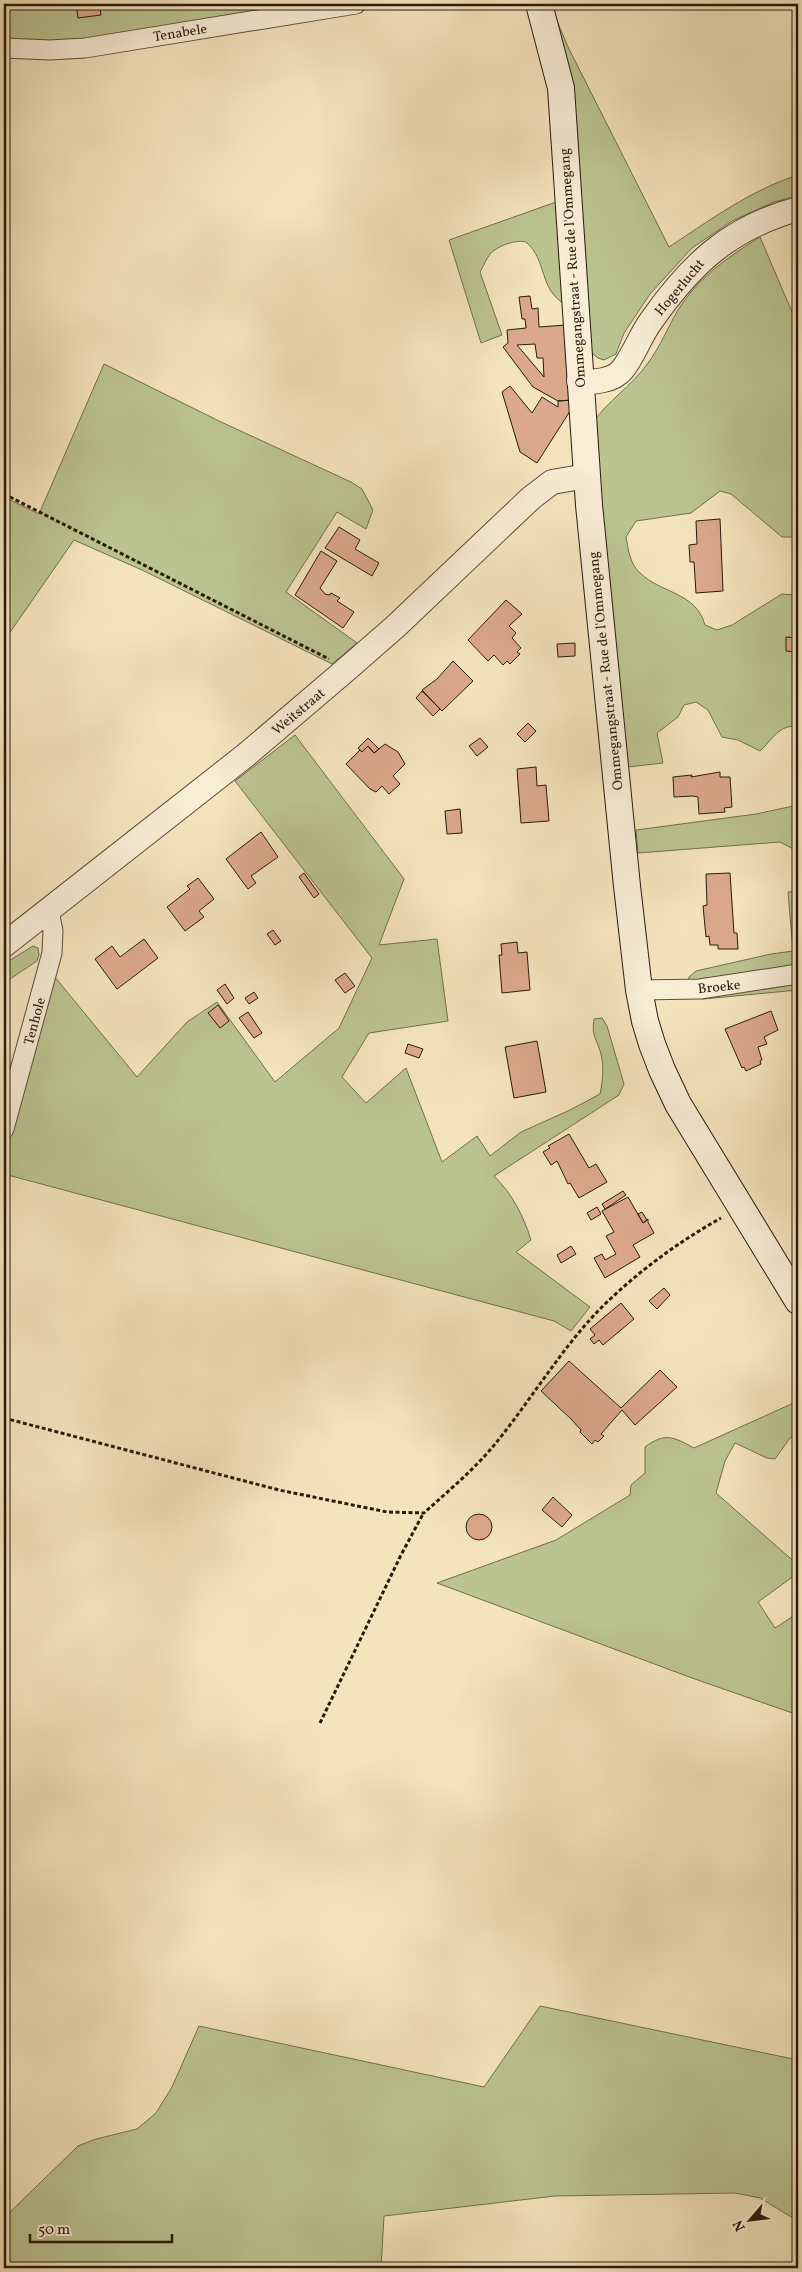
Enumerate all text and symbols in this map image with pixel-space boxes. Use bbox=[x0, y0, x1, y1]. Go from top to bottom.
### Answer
street label: Tenabele bbox=[152, 20, 209, 47]
street label: Ommegangstraat - Rue de l'Ommegang bbox=[556, 148, 591, 388]
street label: Hogerlucht bbox=[651, 255, 710, 320]
street label: Ommegangstraat - Rue de l'Ommegang bbox=[585, 551, 628, 791]
street label: Weitstraat bbox=[268, 684, 330, 740]
street label: Broeke bbox=[697, 976, 742, 999]
street label: Tenhole bbox=[20, 995, 51, 1047]
north arrow bbox=[724, 2194, 774, 2244]
scale bar bbox=[30, 2212, 172, 2244]
text: N bbox=[729, 2216, 751, 2234]
text: 50 m bbox=[38, 2220, 70, 2241]

